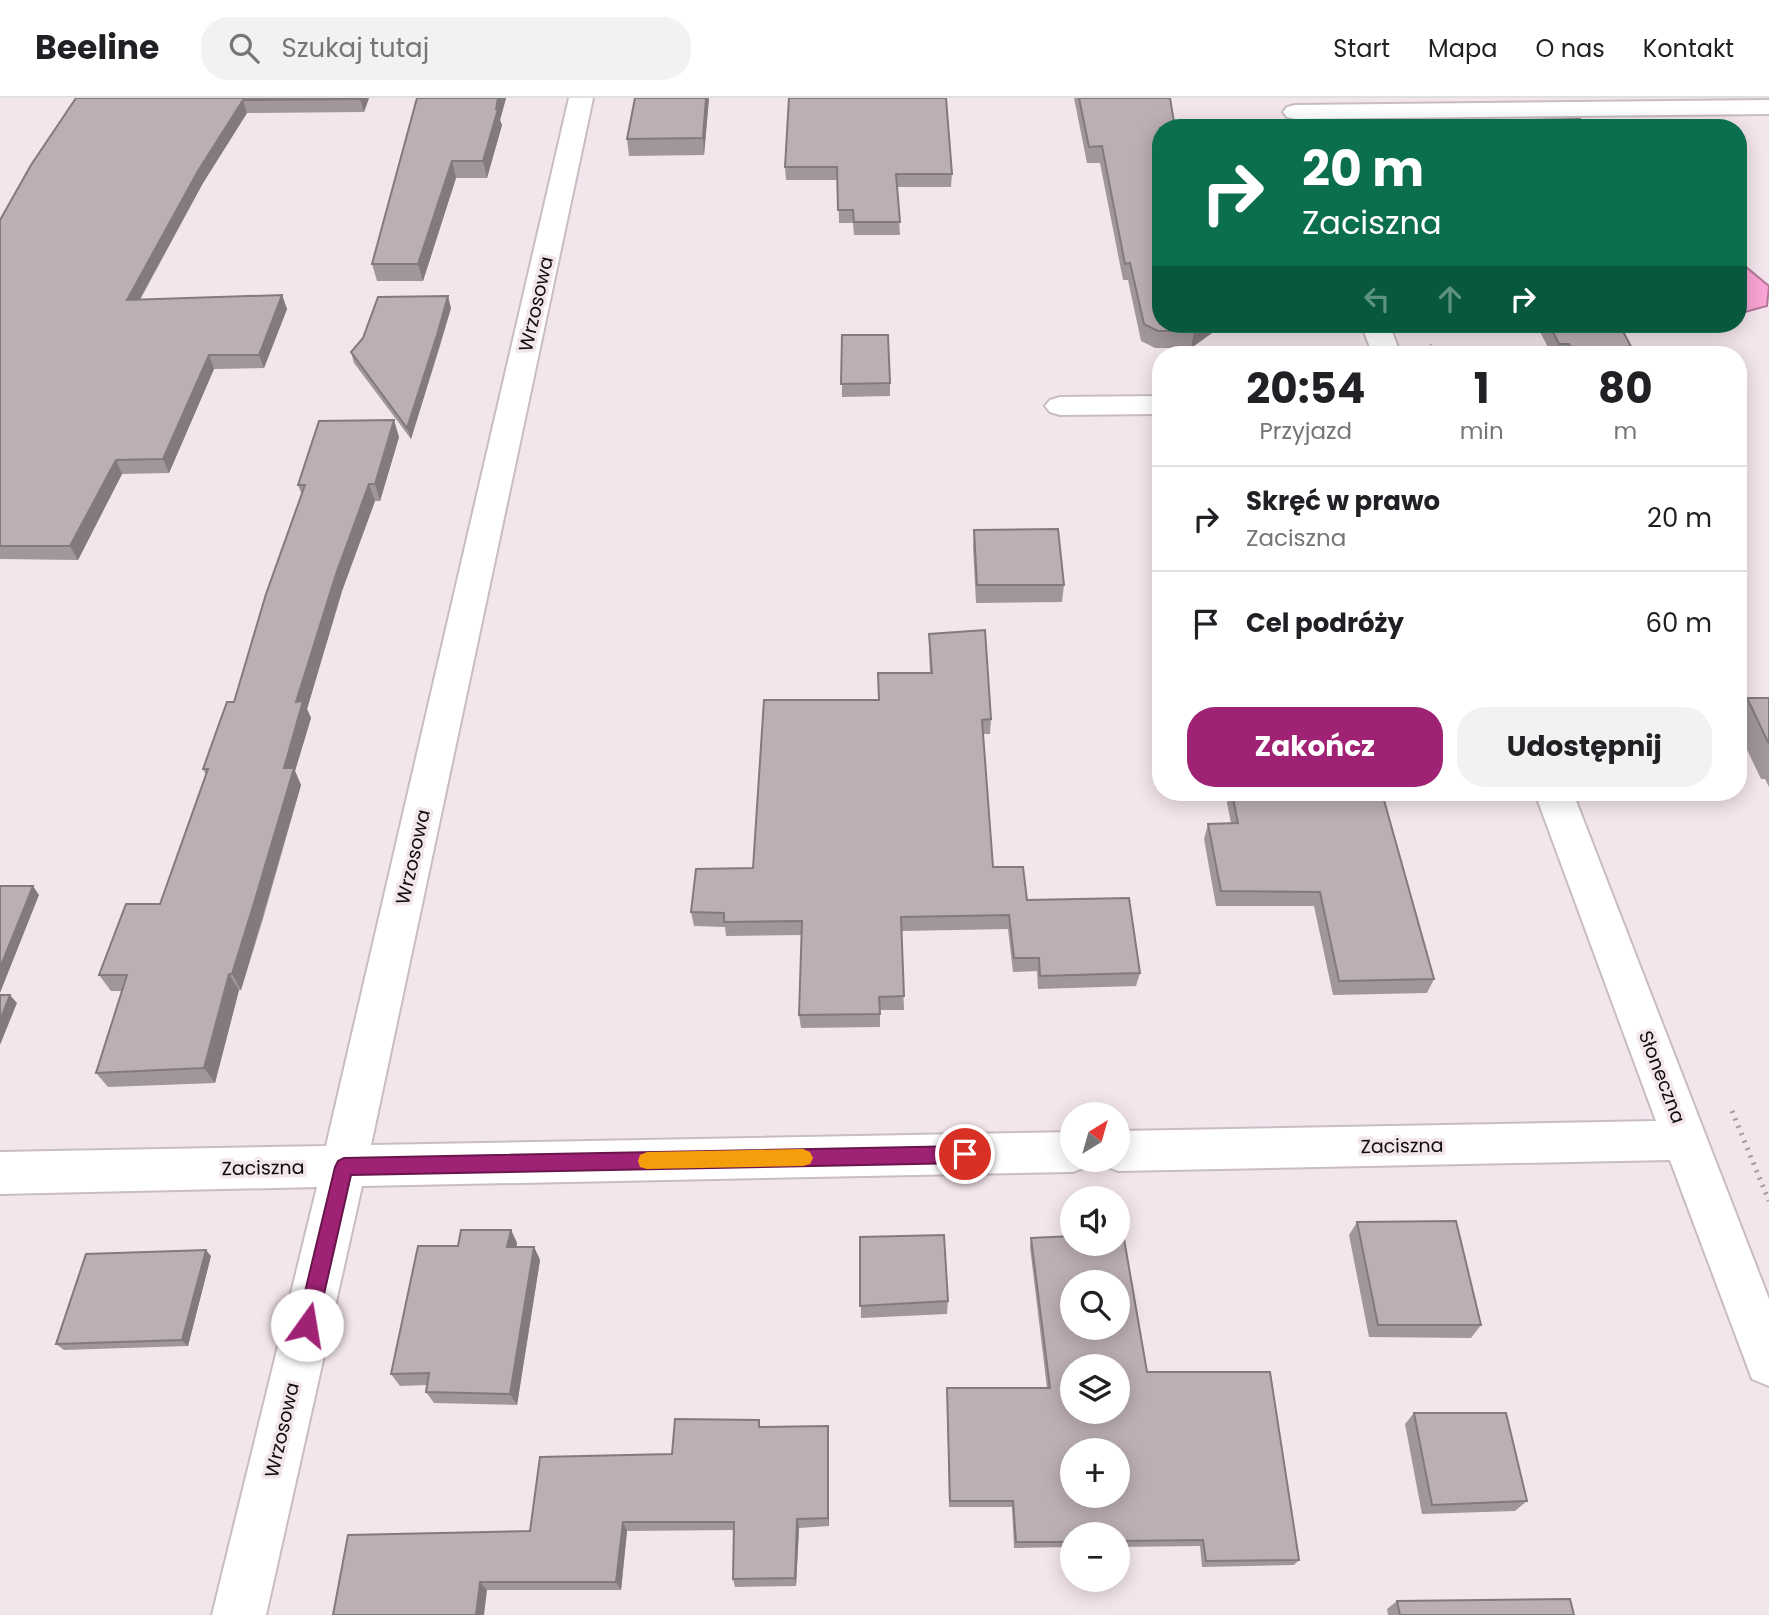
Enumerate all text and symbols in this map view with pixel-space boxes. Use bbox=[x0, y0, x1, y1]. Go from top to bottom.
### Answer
search box bbox=[201, 17, 691, 80]
text: Beeline bbox=[35, 24, 159, 71]
icon: search bbox=[225, 29, 263, 67]
text: Szukaj tutaj bbox=[281, 30, 429, 66]
text: Start bbox=[1333, 32, 1390, 65]
text: Mapa bbox=[1428, 32, 1497, 65]
text: O nas bbox=[1535, 32, 1605, 65]
text: Kontakt bbox=[1643, 32, 1734, 65]
text: 20 m bbox=[1302, 135, 1424, 203]
icon: right bbox=[1187, 147, 1278, 238]
text: Zaciszna bbox=[1302, 200, 1442, 245]
street label: Wrzosowa bbox=[512, 254, 560, 354]
icon: left bbox=[1358, 280, 1396, 318]
icon: ahead bbox=[1431, 280, 1469, 318]
icon: right bbox=[1504, 280, 1542, 318]
text: 20:54 bbox=[1246, 359, 1365, 418]
text: 1 bbox=[1474, 359, 1490, 418]
text: 80 bbox=[1598, 359, 1653, 418]
text: Przyjazd bbox=[1260, 415, 1352, 447]
text: min bbox=[1460, 415, 1504, 447]
text: m bbox=[1614, 415, 1637, 447]
text: Skręć w prawo bbox=[1246, 483, 1440, 519]
icon: right bbox=[1187, 500, 1225, 538]
text: 20 m bbox=[1647, 500, 1712, 536]
text: Zaciszna bbox=[1246, 522, 1346, 554]
icon: arrive bbox=[1187, 605, 1225, 643]
text: Cel podróży bbox=[1246, 605, 1404, 641]
text: 60 m bbox=[1645, 605, 1712, 641]
button: Zakończ bbox=[1187, 707, 1443, 787]
button: Udostępnij bbox=[1457, 707, 1712, 787]
street label: Wrzosowa bbox=[389, 807, 437, 907]
street label: Słoneczna bbox=[1632, 1027, 1692, 1127]
north arrow bbox=[1060, 1102, 1130, 1172]
map controls bbox=[1060, 1102, 1130, 1592]
pin bbox=[935, 1124, 995, 1184]
street label: Zaciszna bbox=[1360, 1132, 1444, 1160]
icon: arrive bbox=[946, 1135, 984, 1173]
street label: Zaciszna bbox=[221, 1154, 305, 1182]
button: sound bbox=[1060, 1186, 1130, 1256]
button: search bbox=[1060, 1270, 1130, 1340]
position arrow bbox=[270, 1288, 344, 1362]
button: layers bbox=[1060, 1354, 1130, 1424]
street label: Wrzosowa bbox=[258, 1380, 306, 1480]
button: + bbox=[1060, 1438, 1130, 1508]
button: − bbox=[1060, 1522, 1130, 1592]

